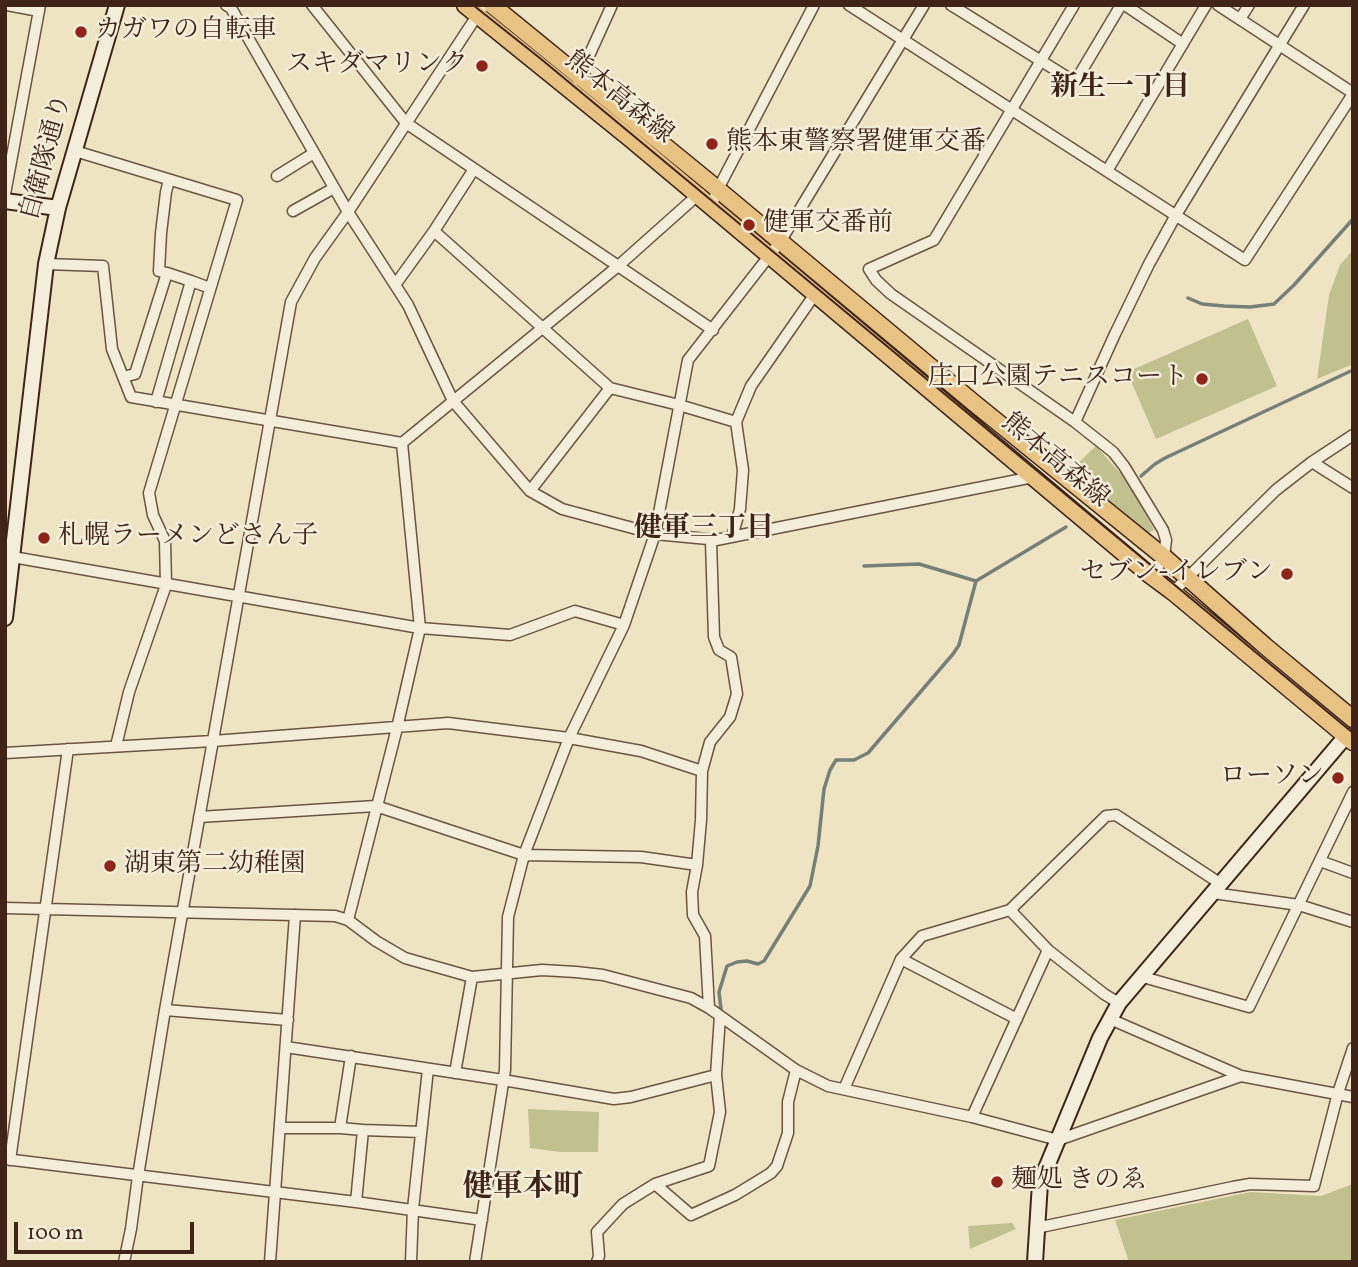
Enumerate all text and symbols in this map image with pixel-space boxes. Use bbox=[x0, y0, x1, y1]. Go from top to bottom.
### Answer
place label: カガワの自転車 bbox=[95, 16, 277, 48]
marker: カガワの自転車 bbox=[73, 24, 89, 40]
street label: 熊本高森線 bbox=[558, 46, 678, 152]
place label: スキダマリンク bbox=[286, 50, 468, 82]
marker: スキダマリンク bbox=[474, 58, 490, 74]
district label: 新生一丁目 bbox=[1050, 73, 1190, 107]
street label: 自衛隊通り bbox=[16, 91, 80, 225]
place label: 熊本東警察署健軍交番 bbox=[726, 128, 986, 160]
marker: 熊本東警察署健軍交番 bbox=[704, 136, 720, 152]
place label: 健軍交番前 bbox=[763, 209, 893, 241]
marker: 健軍交番前 bbox=[741, 217, 757, 233]
place label: 庄口公園テニスコート bbox=[928, 363, 1188, 395]
marker: 庄口公園テニスコート bbox=[1194, 371, 1210, 387]
street label: 熊本高森線 bbox=[994, 408, 1114, 516]
district label: 健軍三丁目 bbox=[634, 514, 774, 548]
place label: 札幌ラーメンどさん子 bbox=[58, 522, 318, 554]
marker: 札幌ラーメンどさん子 bbox=[36, 530, 52, 546]
place label: セブン-イレブン bbox=[1080, 558, 1273, 590]
marker: セブン-イレブン bbox=[1279, 566, 1295, 582]
place label: ローソン bbox=[1220, 762, 1324, 794]
marker: ローソン bbox=[1330, 770, 1346, 786]
place label: 湖東第二幼稚園 bbox=[124, 850, 306, 882]
marker: 湖東第二幼稚園 bbox=[102, 858, 118, 874]
place label: 麺処 きのゑ bbox=[1011, 1166, 1146, 1198]
district label: 健軍本町 bbox=[463, 1171, 583, 1207]
marker: 麺処 きのゑ bbox=[989, 1174, 1005, 1190]
scale bar bbox=[18, 1208, 198, 1252]
text: 100 m bbox=[27, 1219, 84, 1248]

